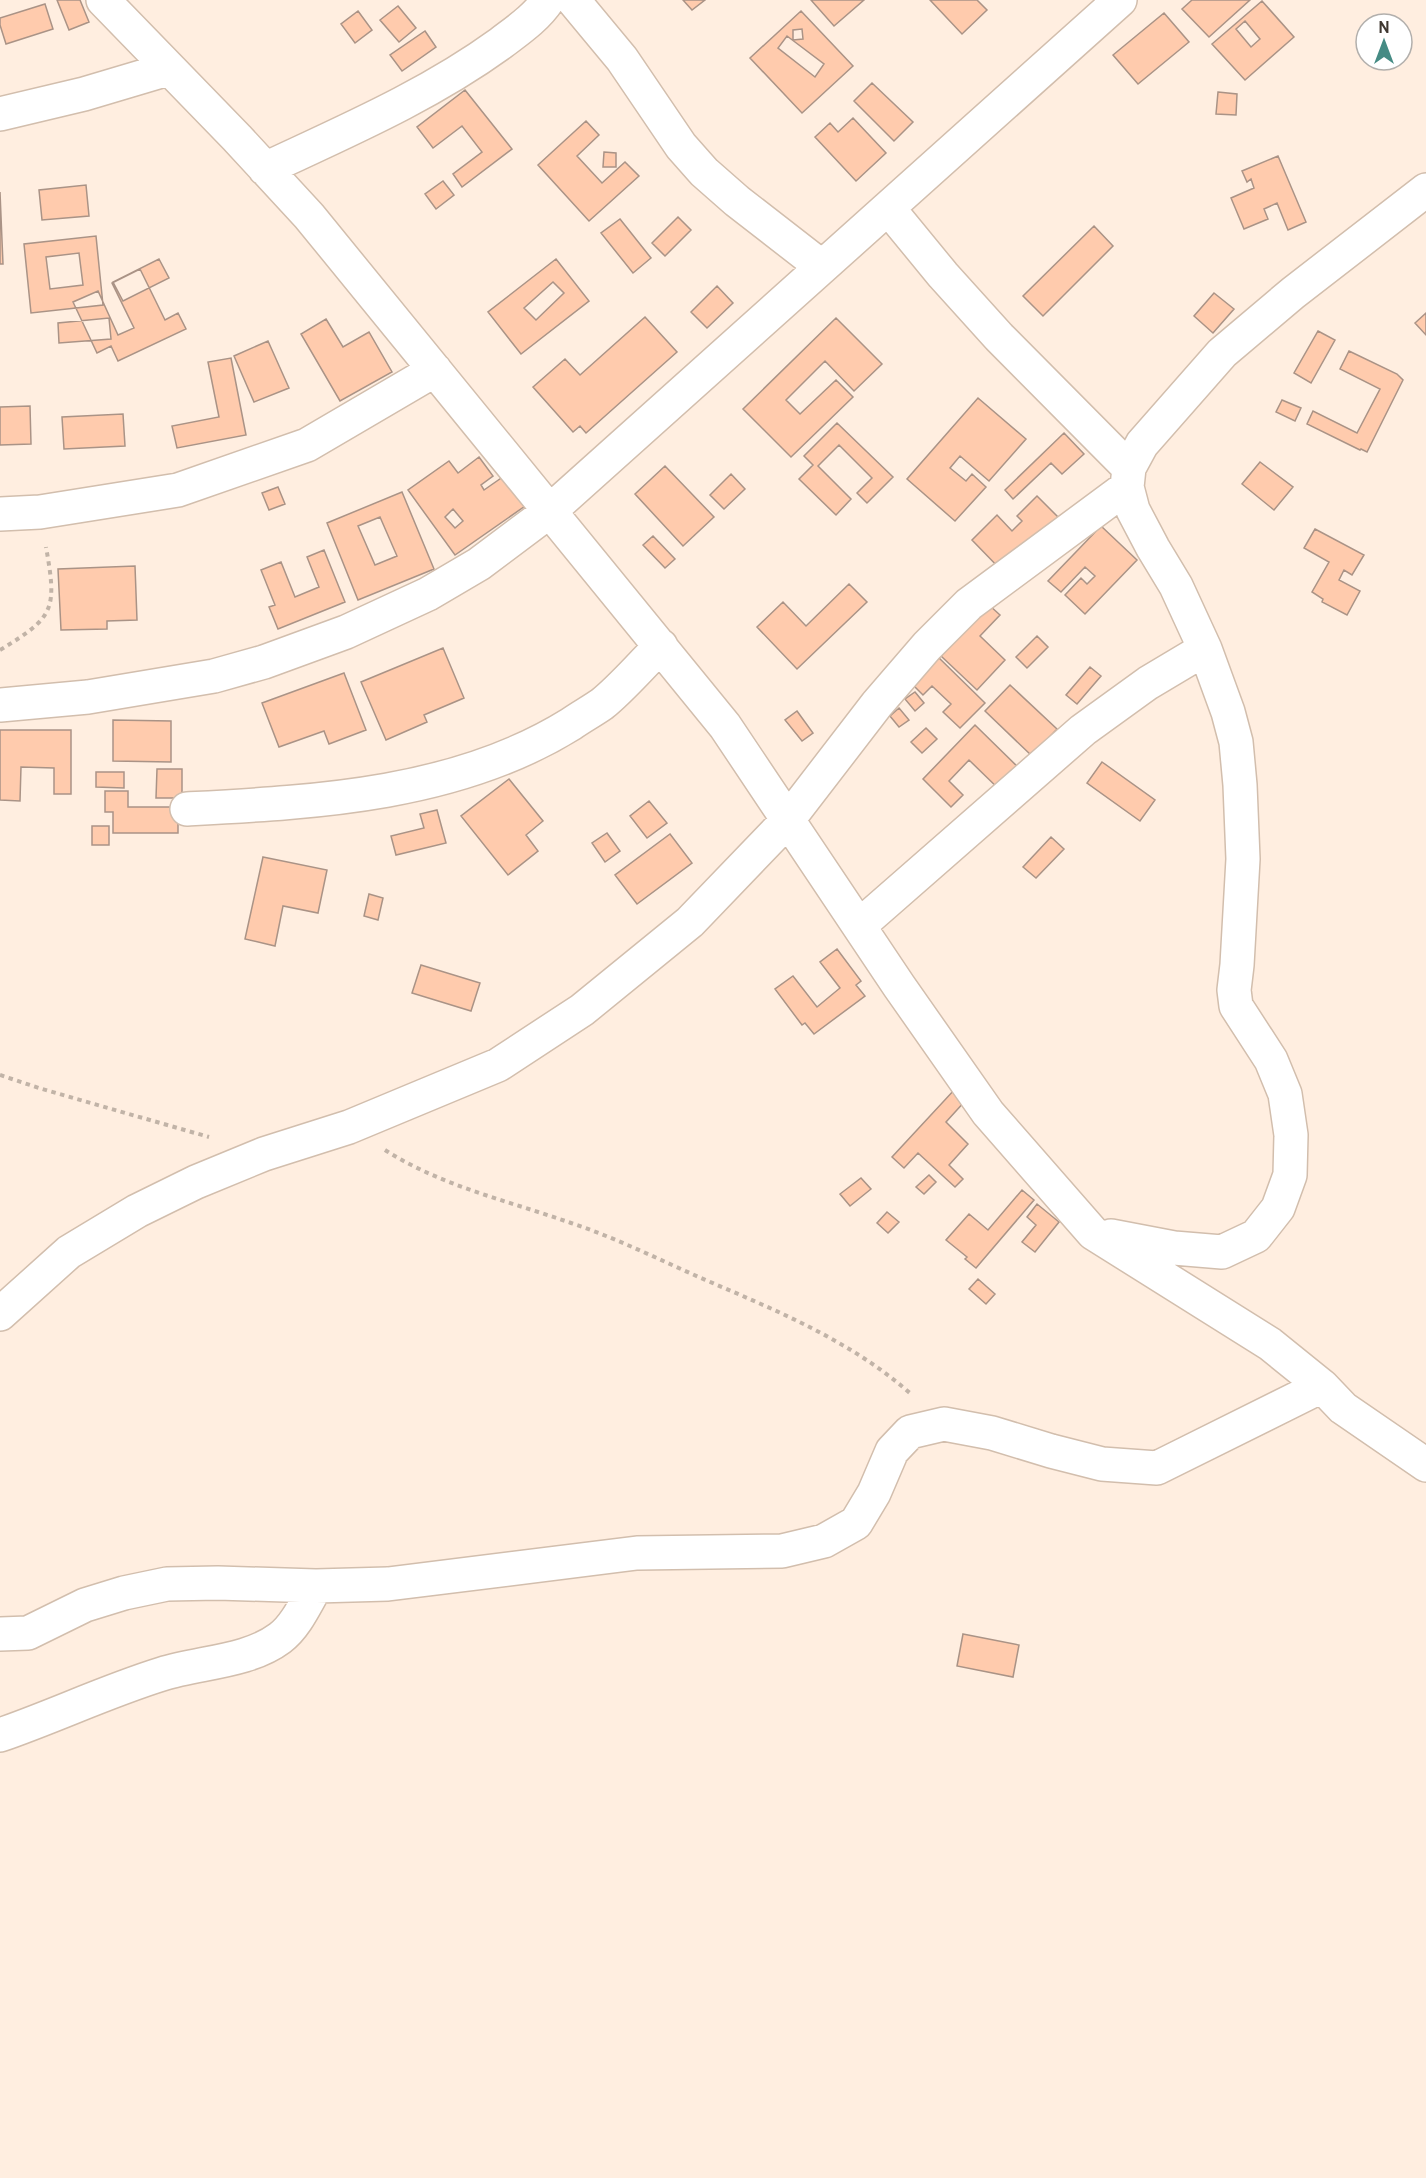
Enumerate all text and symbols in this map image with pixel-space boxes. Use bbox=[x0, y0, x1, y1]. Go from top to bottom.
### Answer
north arrow bbox=[1354, 12, 1414, 72]
text: N bbox=[1378, 19, 1390, 39]

